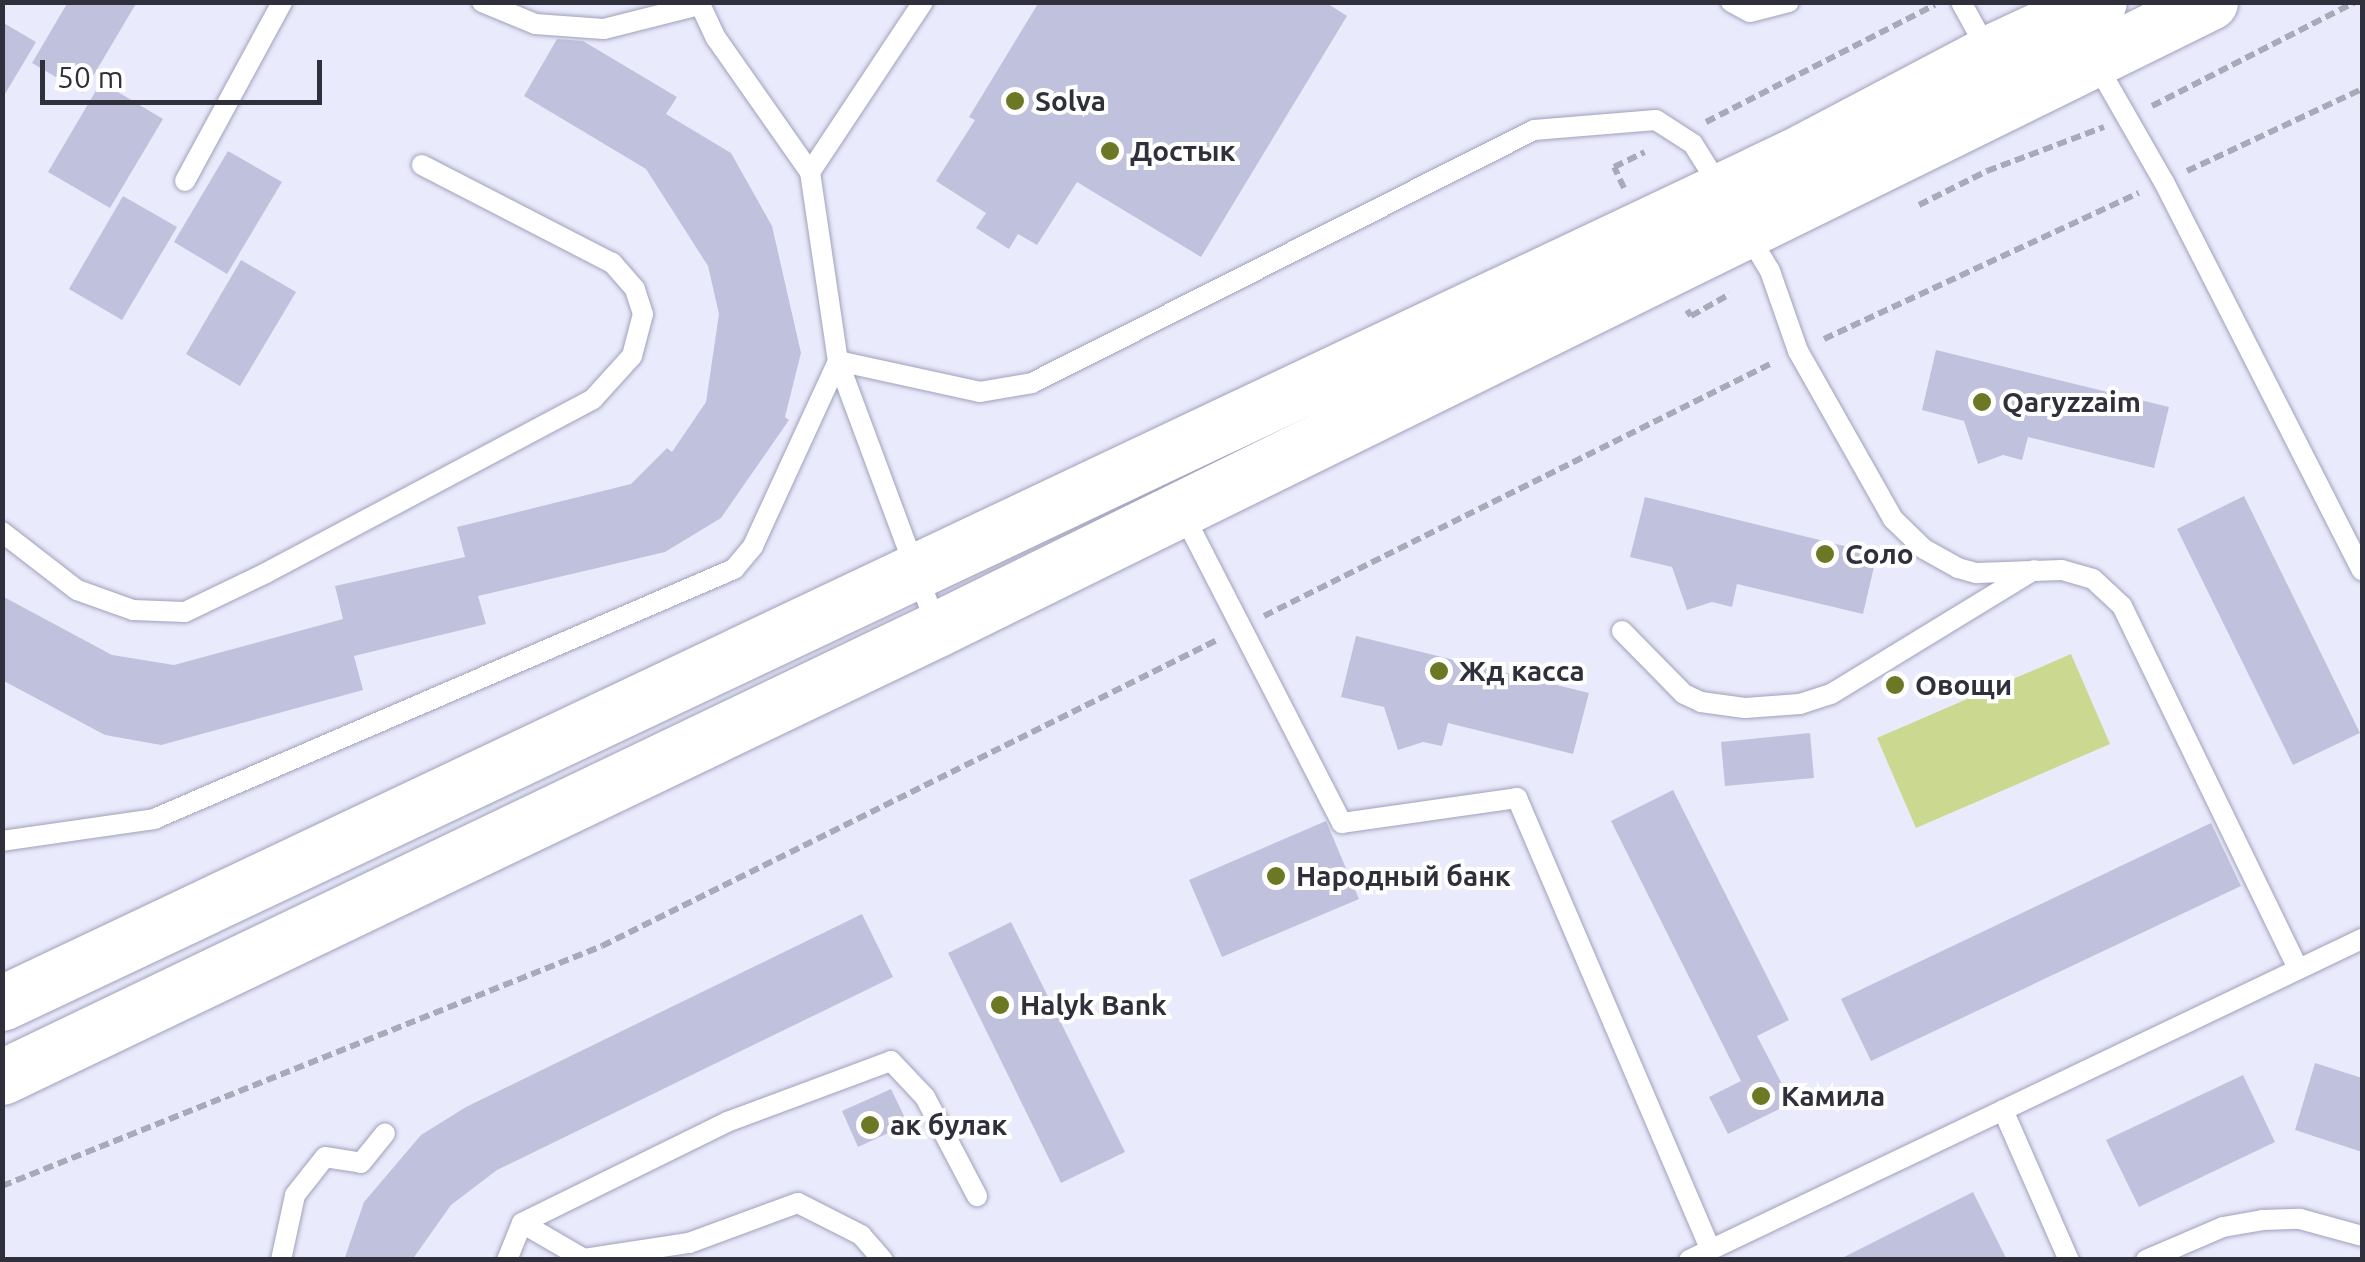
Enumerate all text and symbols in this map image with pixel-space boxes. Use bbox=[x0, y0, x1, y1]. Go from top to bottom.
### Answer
scale bar bbox=[45, 40, 328, 102]
text: 50 m bbox=[57, 60, 124, 94]
place label: Solva bbox=[1035, 84, 1106, 118]
marker: Solva bbox=[1004, 90, 1026, 112]
place label: Достык bbox=[1130, 134, 1235, 168]
marker: Достык bbox=[1099, 140, 1121, 162]
place label: Qaryzzaim bbox=[2002, 385, 2141, 419]
marker: Qaryzzaim bbox=[1971, 391, 1993, 413]
place label: Соло bbox=[1845, 537, 1914, 571]
marker: Соло bbox=[1814, 543, 1836, 565]
place label: Жд касса bbox=[1459, 654, 1585, 688]
marker: Жд касса bbox=[1428, 660, 1450, 682]
place label: Овощи bbox=[1915, 668, 2012, 702]
marker: Овощи bbox=[1884, 674, 1906, 696]
place label: Народный банк bbox=[1296, 859, 1511, 893]
marker: Народный банк bbox=[1265, 865, 1287, 887]
place label: Halyk Bank bbox=[1020, 988, 1167, 1022]
marker: Halyk Bank bbox=[989, 994, 1011, 1016]
place label: Камила bbox=[1781, 1079, 1885, 1113]
marker: Камила bbox=[1750, 1085, 1772, 1107]
place label: ак булак bbox=[890, 1108, 1007, 1142]
marker: ак булак bbox=[859, 1114, 881, 1136]

